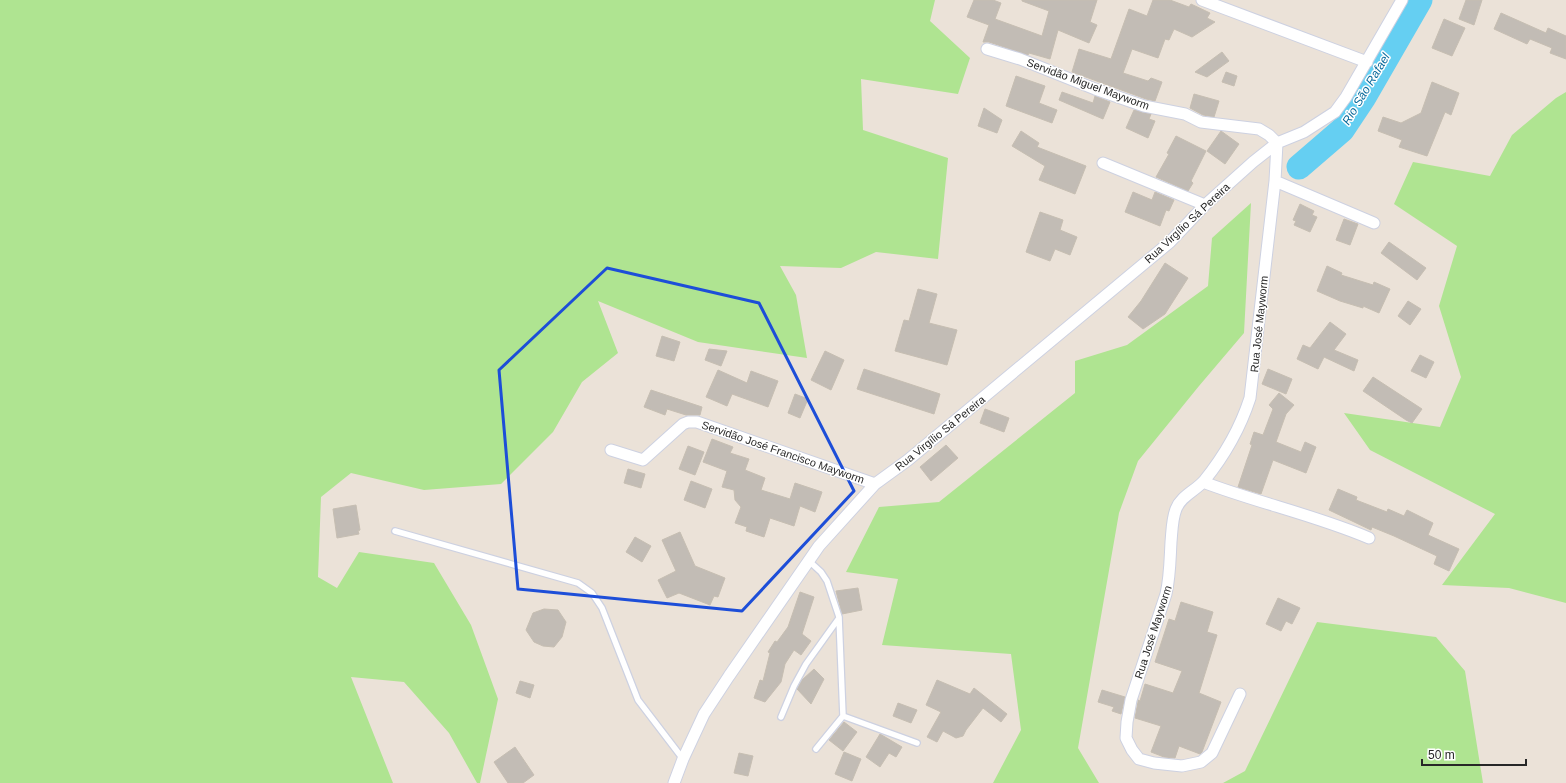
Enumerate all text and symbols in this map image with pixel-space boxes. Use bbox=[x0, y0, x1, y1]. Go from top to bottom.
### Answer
water label: Rio São Rafael bbox=[1339, 51, 1393, 127]
street label: Servidão Miguel Mayworm bbox=[1025, 56, 1151, 112]
street label: Rua Virgílio Sá Pereira bbox=[1142, 180, 1233, 265]
street label: Rua José Mayworm bbox=[1248, 275, 1270, 373]
street label: Rua Virgílio Sá Pereira bbox=[893, 393, 988, 473]
street label: Servidão José Francisco Mayworm bbox=[700, 418, 866, 486]
street label: Rua José Mayworm bbox=[1132, 584, 1174, 680]
scale bar bbox=[1422, 741, 1526, 767]
text: 50 m bbox=[1428, 748, 1455, 762]

